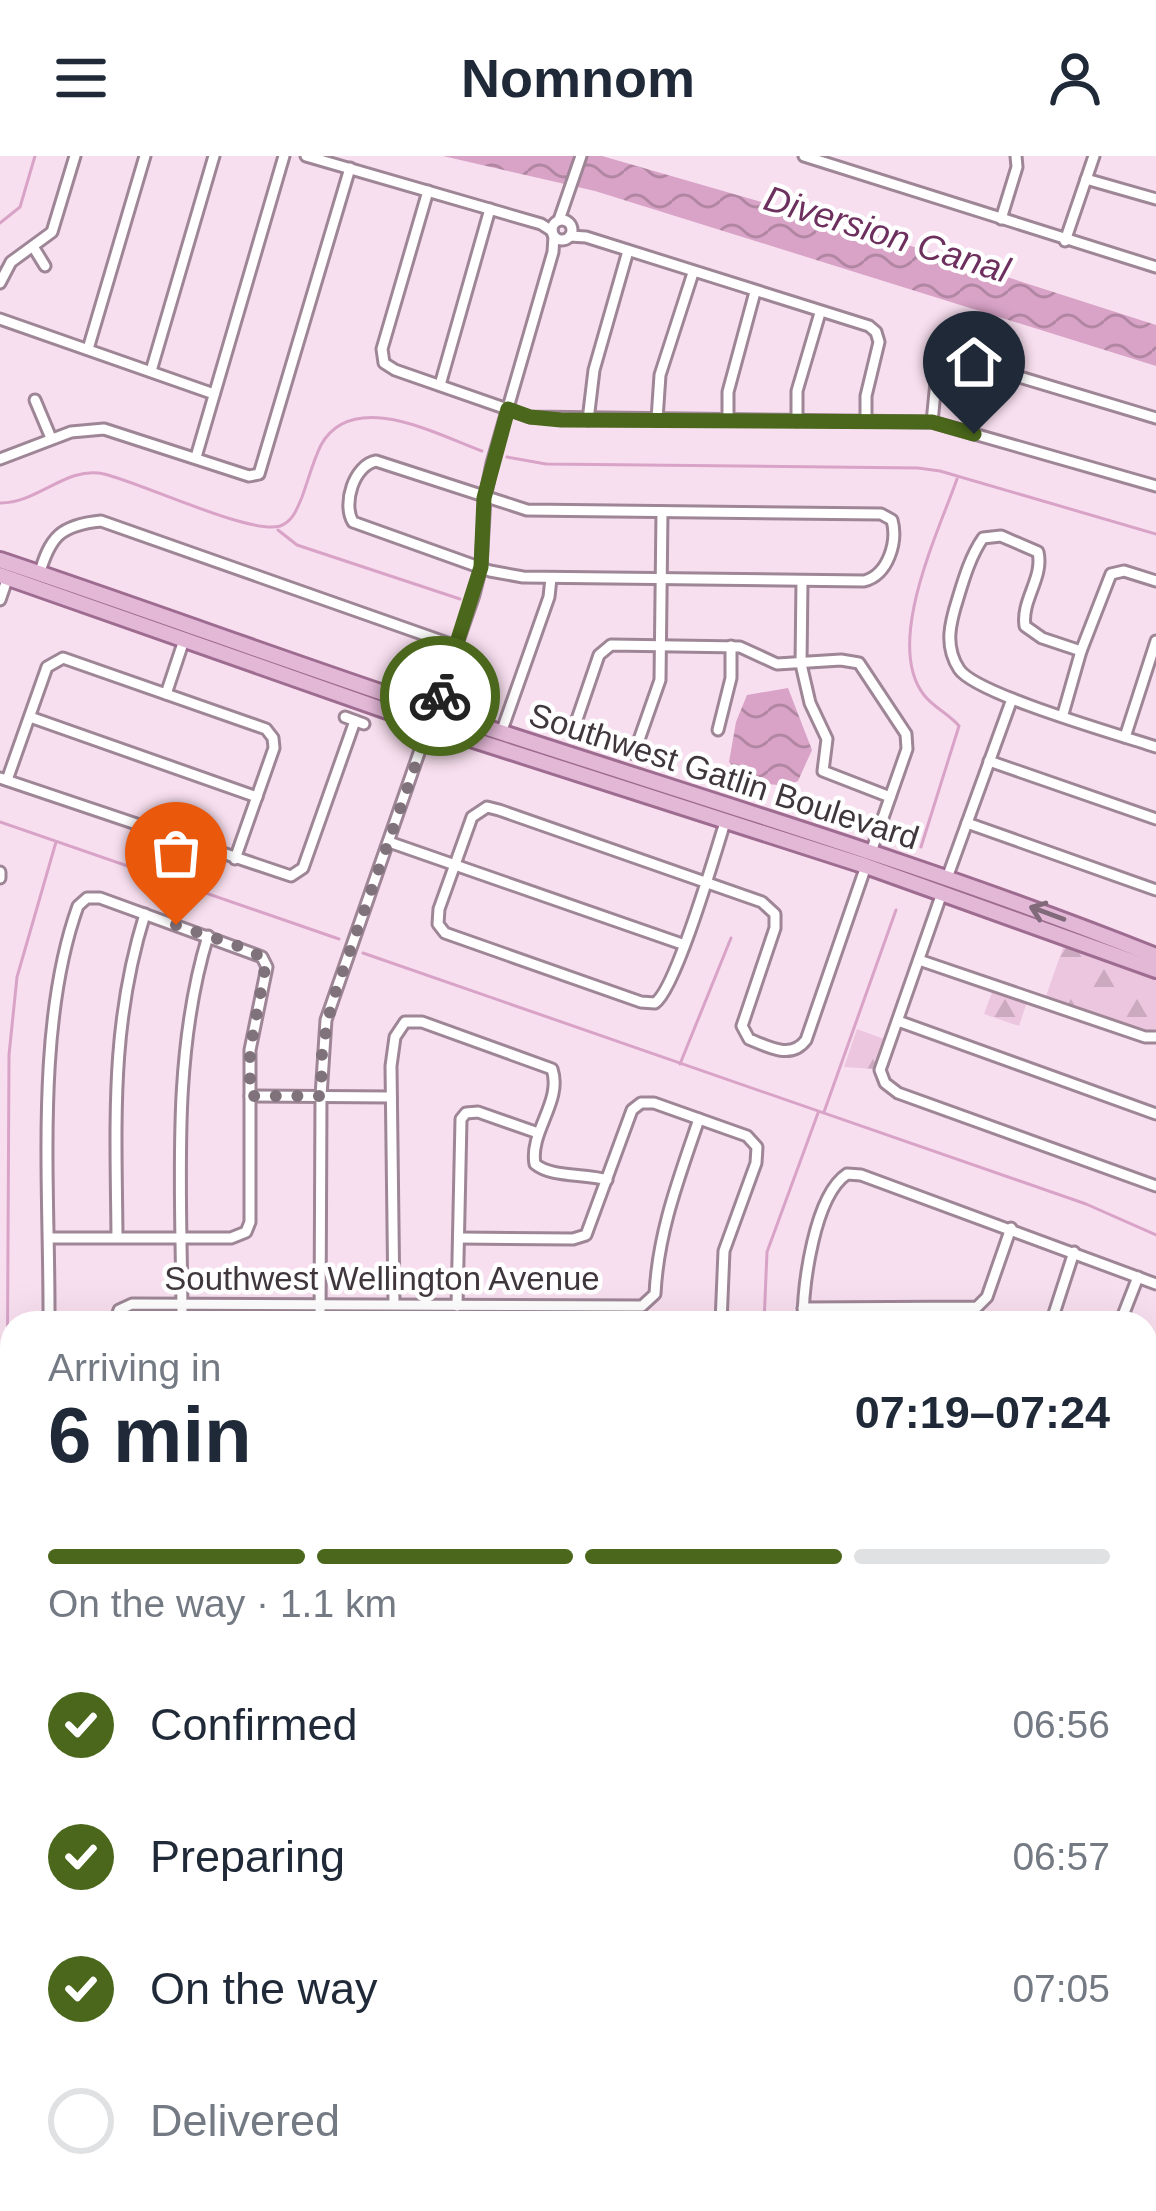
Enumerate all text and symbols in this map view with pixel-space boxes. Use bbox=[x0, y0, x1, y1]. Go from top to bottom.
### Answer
icon: menu bbox=[48, 45, 114, 111]
icon: person bbox=[1042, 45, 1108, 111]
text: Nomnom bbox=[461, 48, 695, 108]
water label: Diversion Canal bbox=[760, 177, 1015, 291]
pin bbox=[923, 311, 1025, 434]
icon: home bbox=[941, 329, 1007, 395]
courier bbox=[380, 636, 500, 756]
icon: bike bbox=[407, 663, 473, 729]
street label: Southwest Gatlin Boulevard bbox=[525, 695, 923, 857]
pin bbox=[125, 802, 227, 925]
icon: bag bbox=[143, 820, 209, 886]
one-way arrow bbox=[1029, 901, 1066, 922]
street label: Southwest Wellington Avenue bbox=[164, 1260, 600, 1297]
text: Arriving in bbox=[48, 1346, 221, 1389]
text: 07:19–07:24 bbox=[855, 1387, 1110, 1438]
text: 6 min bbox=[48, 1391, 252, 1479]
text: On the way · 1.1 km bbox=[48, 1582, 397, 1625]
icon: check bbox=[48, 1692, 114, 1758]
text: Confirmed bbox=[150, 1699, 358, 1750]
text: 06:56 bbox=[1012, 1703, 1110, 1746]
icon: check bbox=[48, 1824, 114, 1890]
text: Preparing bbox=[150, 1831, 345, 1882]
text: 06:57 bbox=[1012, 1835, 1110, 1878]
icon: check bbox=[48, 1956, 114, 2022]
text: On the way bbox=[150, 1963, 378, 2014]
text: 07:05 bbox=[1012, 1967, 1110, 2010]
text: Delivered bbox=[150, 2095, 340, 2146]

